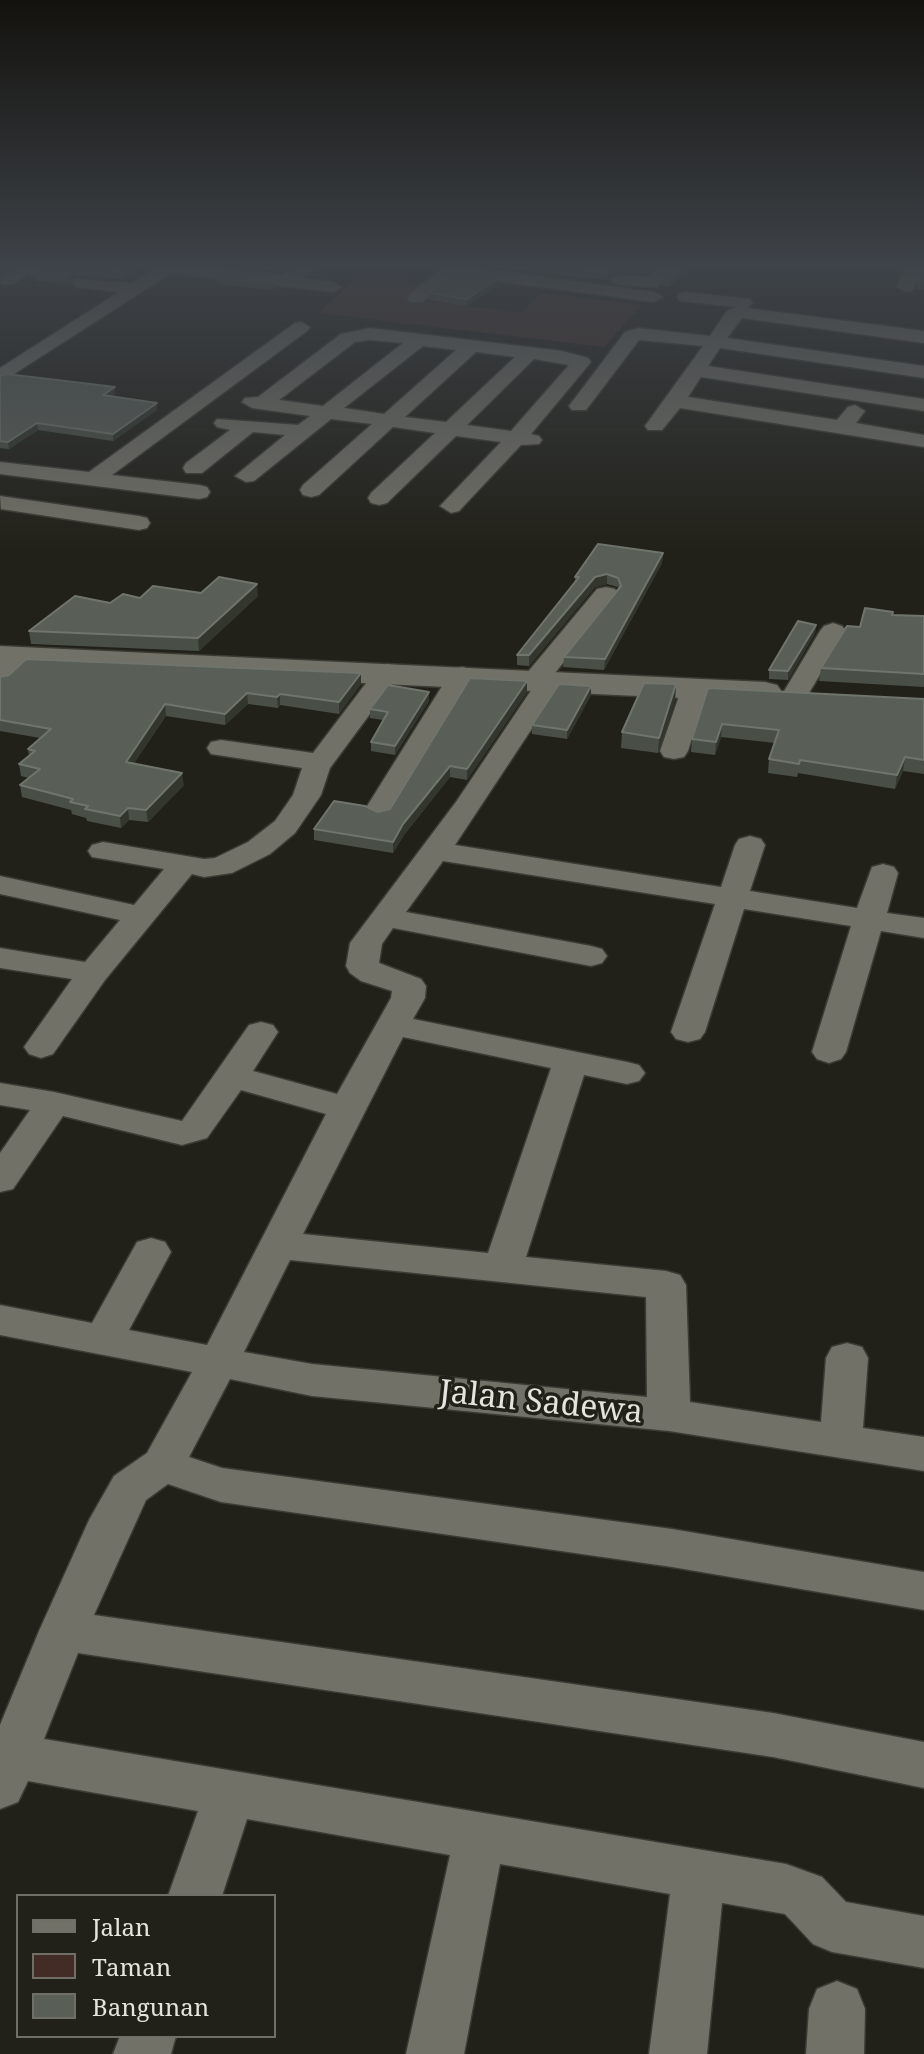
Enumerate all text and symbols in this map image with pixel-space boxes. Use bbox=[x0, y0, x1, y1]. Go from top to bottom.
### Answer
street label: Jalan Sadewa bbox=[437, 1373, 645, 1433]
legend bbox=[16, 1894, 276, 2038]
text: Jalan bbox=[92, 1910, 151, 1943]
text: Taman bbox=[92, 1950, 171, 1983]
text: Bangunan bbox=[92, 1990, 209, 2023]

